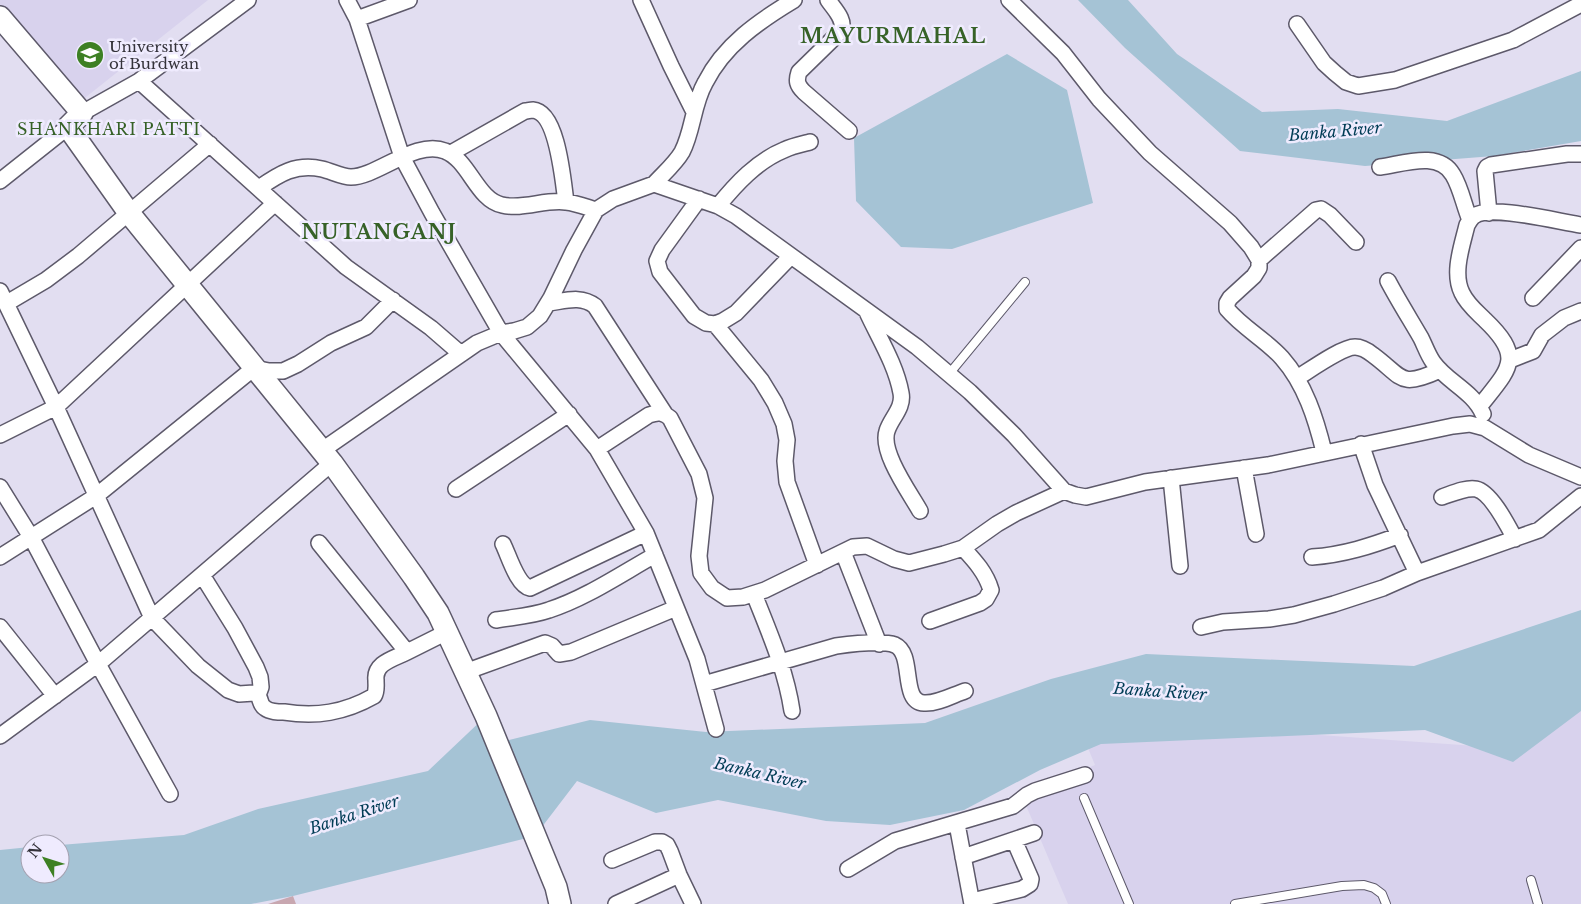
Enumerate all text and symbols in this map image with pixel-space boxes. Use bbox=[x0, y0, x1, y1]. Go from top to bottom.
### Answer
district label: MAYURMAHAL bbox=[800, 24, 986, 48]
place label: University of Burdwan bbox=[109, 37, 199, 73]
school or university icon: University of Burdwan bbox=[75, 40, 105, 70]
water label: Banka River bbox=[1287, 117, 1383, 145]
district label: SHANKHARI PATTI bbox=[17, 119, 201, 139]
district label: NUTANGANJ bbox=[301, 220, 457, 244]
water label: Banka River bbox=[1112, 678, 1208, 704]
water label: Banka River bbox=[711, 753, 808, 793]
water label: Banka River bbox=[306, 790, 402, 838]
north arrow bbox=[20, 834, 70, 884]
text: N bbox=[24, 840, 46, 862]

